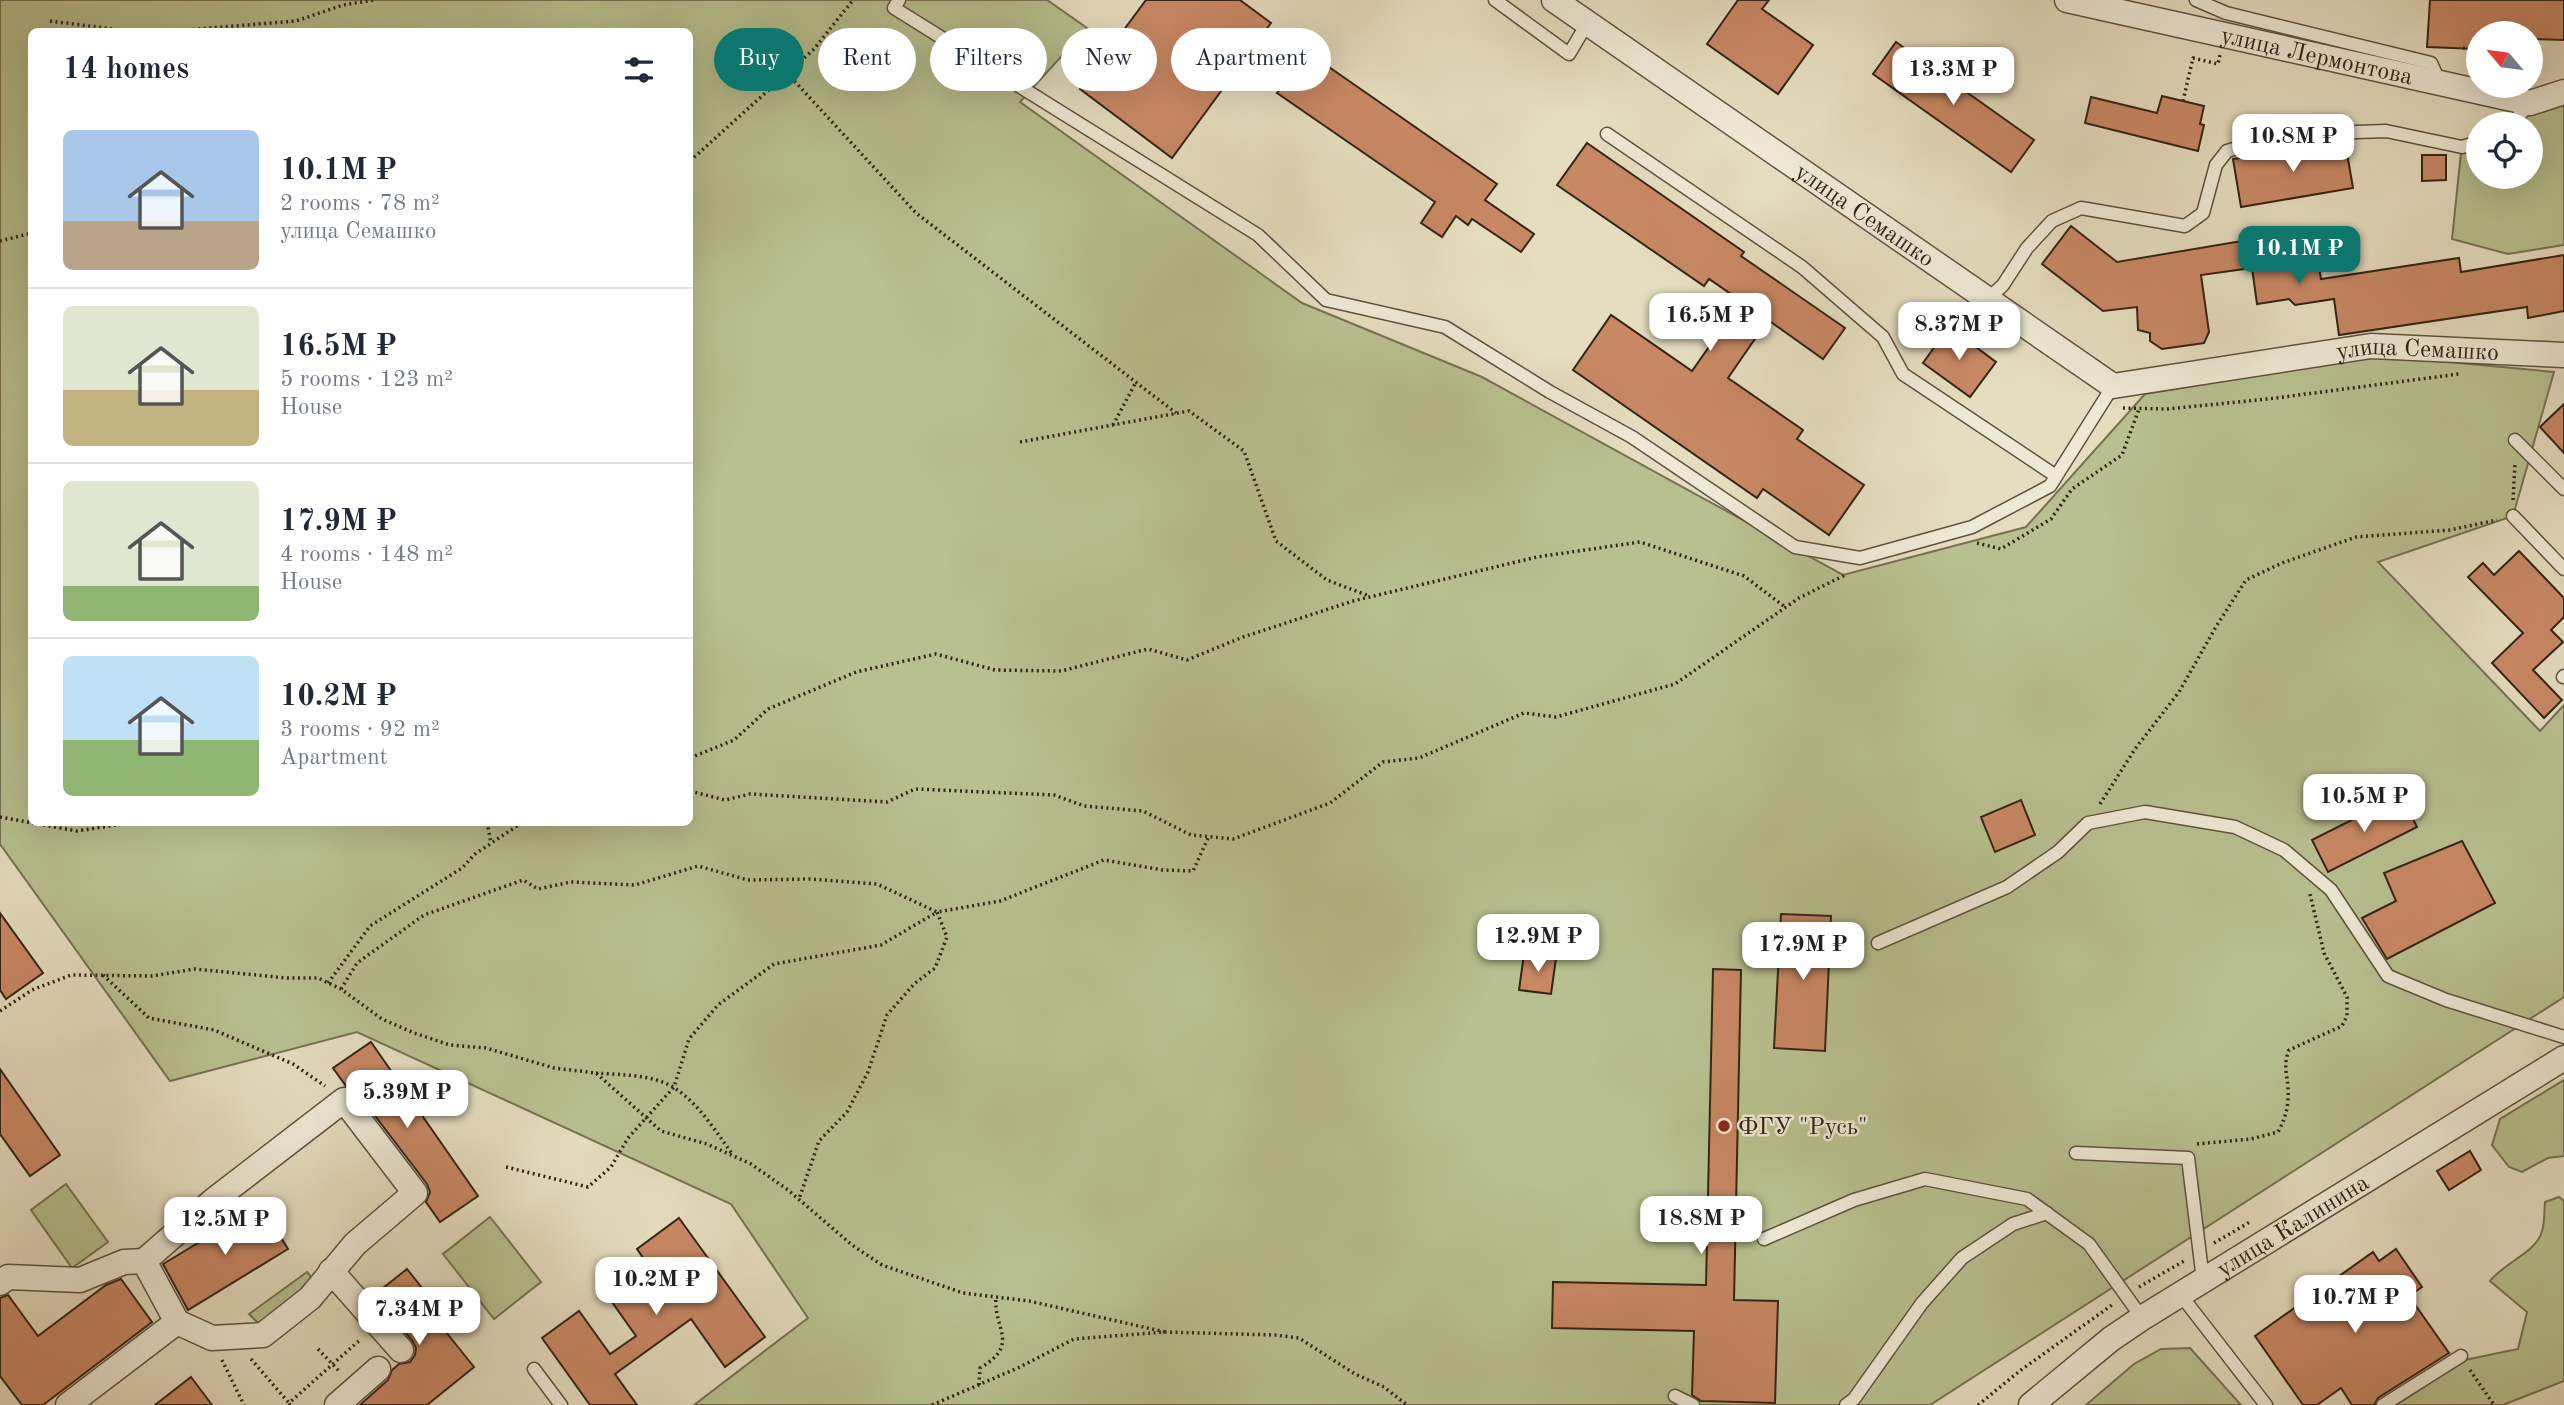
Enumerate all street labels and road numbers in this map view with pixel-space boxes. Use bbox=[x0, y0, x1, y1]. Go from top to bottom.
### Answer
street label: улица Лермонтова bbox=[2218, 25, 2415, 91]
street label: улица Семашко bbox=[1790, 160, 1938, 273]
street label: улица Семашко bbox=[2335, 336, 2500, 366]
street label: улица Калинина bbox=[2213, 1171, 2374, 1283]

